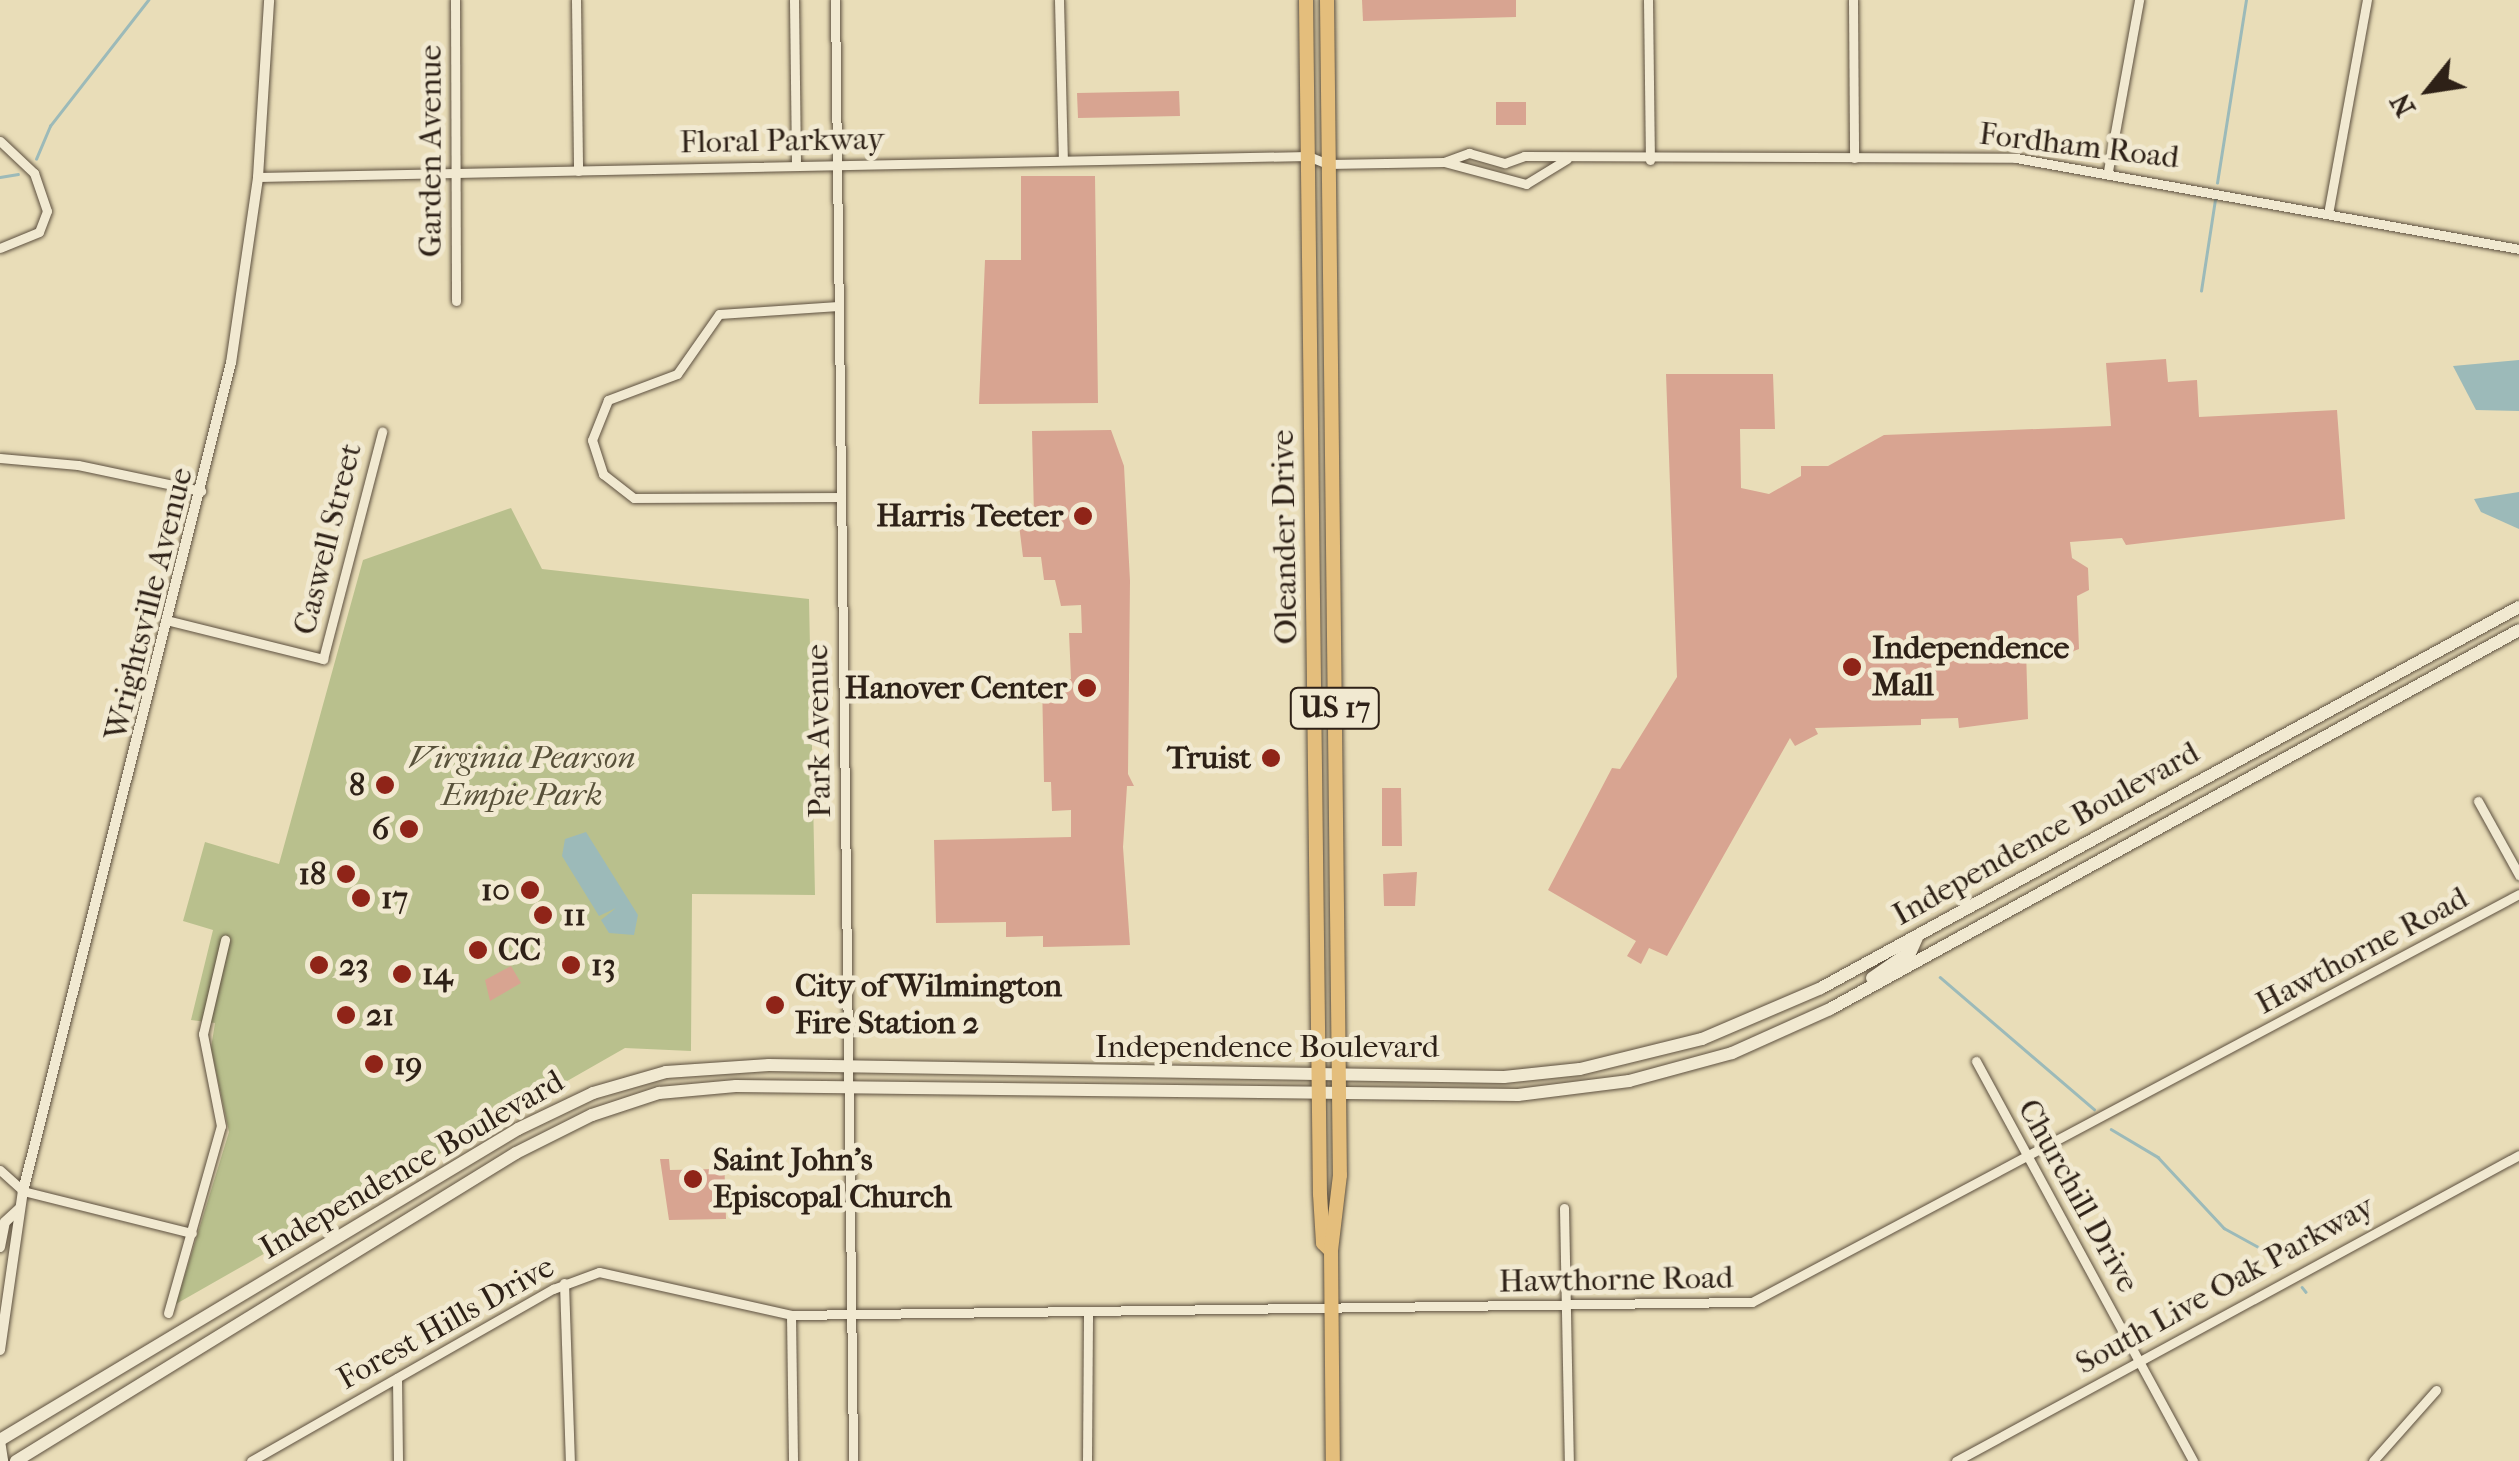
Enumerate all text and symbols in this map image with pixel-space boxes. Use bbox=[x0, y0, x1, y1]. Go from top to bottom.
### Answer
north arrow bbox=[2379, 40, 2479, 140]
street label: Garden Avenue bbox=[412, 45, 450, 257]
text: N bbox=[2383, 88, 2422, 123]
street label: Fordham Road bbox=[1977, 115, 2181, 177]
street label: Floral Parkway bbox=[679, 120, 885, 162]
street label: Oleander Drive bbox=[1264, 429, 1306, 645]
street label: Caswell Street bbox=[286, 439, 370, 639]
street label: Wrightsville Avenue bbox=[97, 464, 201, 744]
place label: Harris Teeter bbox=[876, 497, 1063, 535]
marker: Harris Teeter bbox=[1072, 505, 1094, 527]
place label: Independence Mall bbox=[1872, 630, 2069, 705]
street label: Park Avenue bbox=[798, 644, 840, 818]
marker: Independence Mall bbox=[1841, 656, 1863, 678]
place label: Hanover Center bbox=[845, 669, 1067, 707]
marker: Hanover Center bbox=[1076, 677, 1098, 699]
road number: US 17 bbox=[1288, 683, 1382, 733]
street label: Independence Boulevard bbox=[1886, 734, 2206, 934]
place label: Truist bbox=[1167, 739, 1251, 777]
park label: Virginia Pearson Empie Park bbox=[409, 740, 635, 815]
marker: Truist bbox=[1260, 747, 1282, 769]
place label: 8 bbox=[349, 766, 365, 804]
marker: 8 bbox=[374, 774, 396, 796]
place label: 6 bbox=[372, 810, 389, 848]
marker: 6 bbox=[398, 818, 420, 840]
place label: 18 bbox=[298, 855, 326, 893]
marker: 18 bbox=[335, 863, 357, 885]
place label: 10 bbox=[481, 871, 510, 909]
place label: 17 bbox=[381, 879, 408, 917]
marker: 10 bbox=[519, 879, 541, 901]
street label: Hawthorne Road bbox=[2249, 879, 2475, 1023]
marker: 17 bbox=[350, 887, 372, 909]
place label: 11 bbox=[563, 896, 586, 934]
marker: 11 bbox=[532, 904, 554, 926]
place label: CC bbox=[498, 931, 541, 969]
marker: CC bbox=[467, 939, 489, 961]
place label: 23 bbox=[339, 946, 369, 984]
place label: 13 bbox=[591, 946, 616, 984]
marker: 23 bbox=[308, 954, 330, 976]
marker: 13 bbox=[560, 954, 582, 976]
place label: 14 bbox=[422, 955, 452, 993]
marker: 14 bbox=[391, 963, 413, 985]
place label: City of Wilmington Fire Station 2 bbox=[795, 968, 1062, 1043]
marker: City of Wilmington Fire Station 2 bbox=[764, 994, 786, 1016]
place label: 21 bbox=[366, 996, 394, 1034]
marker: 21 bbox=[335, 1004, 357, 1026]
street label: Independence Boulevard bbox=[1095, 1028, 1439, 1066]
place label: 19 bbox=[394, 1045, 422, 1083]
marker: 19 bbox=[363, 1053, 385, 1075]
street label: Independence Boulevard bbox=[253, 1062, 571, 1268]
street label: Churchill Drive bbox=[2009, 1093, 2147, 1299]
place label: Saint John's Episcopal Church bbox=[713, 1142, 952, 1217]
marker: Saint John's Episcopal Church bbox=[682, 1168, 704, 1190]
street label: South Live Oak Parkway bbox=[2069, 1187, 2381, 1383]
street label: Forest Hills Drive bbox=[331, 1248, 561, 1398]
street label: Hawthorne Road bbox=[1498, 1259, 1734, 1301]

